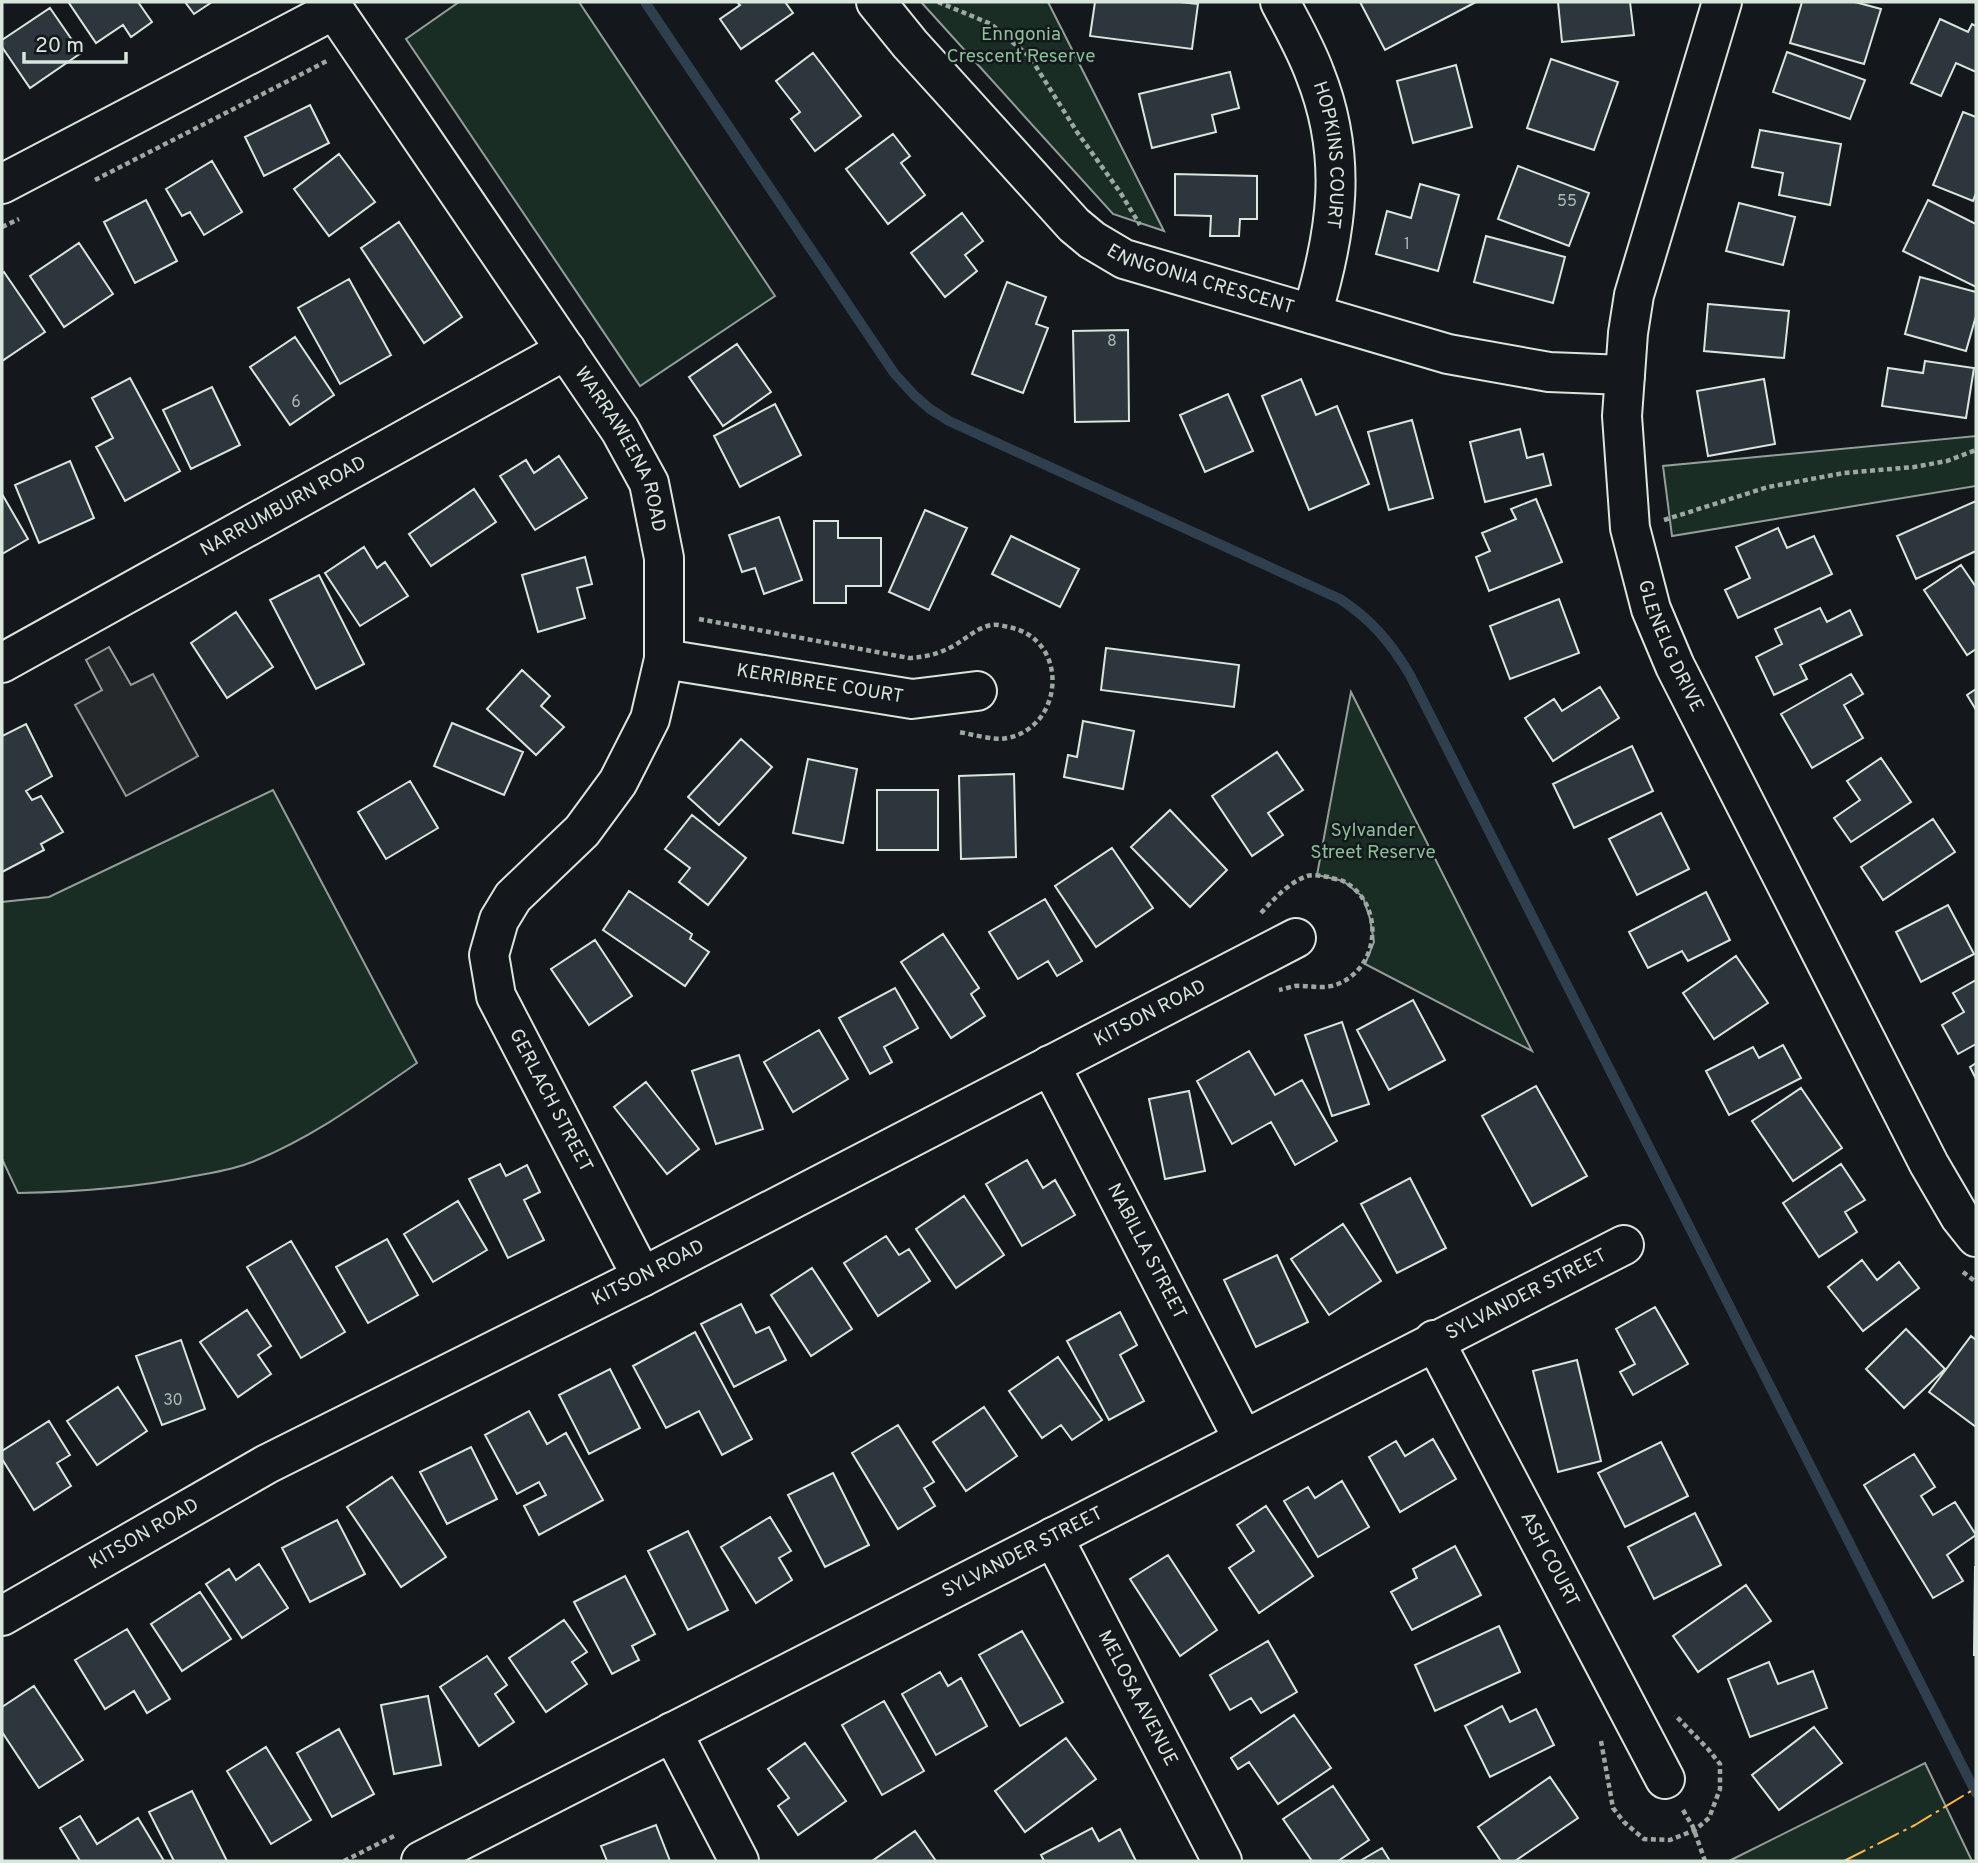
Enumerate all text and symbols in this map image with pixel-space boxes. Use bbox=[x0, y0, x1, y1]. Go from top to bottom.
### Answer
scale bar bbox=[24, 21, 126, 65]
park label: Enngonia Crescent Reserve bbox=[947, 23, 1095, 69]
text: 20 m bbox=[35, 33, 84, 60]
street label: HOPKINS COURT bbox=[1307, 78, 1348, 230]
house number: 55 bbox=[1557, 192, 1577, 212]
house number: 1 bbox=[1404, 235, 1410, 255]
street label: ENNGONIA CRESCENT bbox=[1102, 239, 1297, 320]
house number: 8 bbox=[1107, 332, 1117, 352]
street label: WARRAWEENA ROAD bbox=[569, 363, 671, 534]
house number: 6 bbox=[291, 393, 301, 413]
street label: NARRUMBURN ROAD bbox=[196, 451, 371, 562]
street label: GLENELG DRIVE bbox=[1632, 577, 1709, 716]
street label: KERRIBREE COURT bbox=[735, 659, 905, 709]
park label: Sylvander Street Reserve bbox=[1310, 819, 1436, 865]
street label: KITSON ROAD bbox=[1090, 975, 1210, 1053]
street label: GERLACH STREET bbox=[503, 1025, 598, 1177]
street label: NABILLA STREET bbox=[1101, 1179, 1191, 1324]
street label: KITSON ROAD bbox=[588, 1235, 709, 1312]
street label: SYLVANDER STREET bbox=[1442, 1244, 1611, 1346]
house number: 30 bbox=[163, 1391, 183, 1411]
street label: KITSON ROAD bbox=[85, 1493, 204, 1575]
street label: SYLVANDER STREET bbox=[938, 1502, 1107, 1604]
street label: ASH COURT bbox=[1515, 1508, 1584, 1611]
street label: MELOSA AVENUE bbox=[1092, 1626, 1183, 1770]

